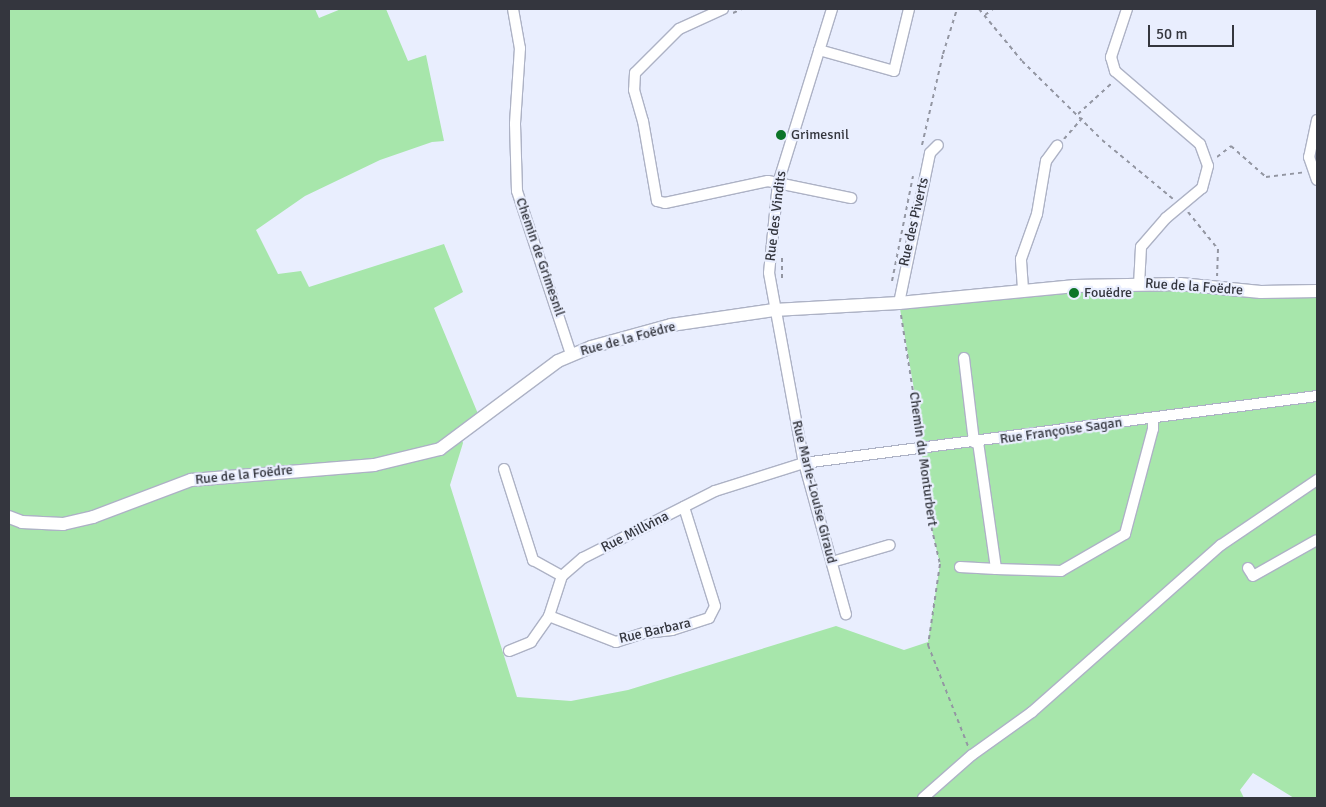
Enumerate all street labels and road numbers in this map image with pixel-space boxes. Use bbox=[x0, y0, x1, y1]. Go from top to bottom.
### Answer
street label: Rue des Vindits bbox=[762, 170, 790, 262]
street label: Rue des Piverts bbox=[896, 176, 932, 268]
street label: Chemin de Grimesnil bbox=[512, 196, 568, 318]
street label: Rue de la Foëdre bbox=[1144, 275, 1244, 299]
street label: Rue de la Foëdre bbox=[578, 318, 678, 360]
street label: Chemin du Monturbert bbox=[905, 391, 941, 527]
street label: Rue Françoise Sagan bbox=[999, 414, 1123, 448]
street label: Rue Marie-Louise Giraud bbox=[788, 419, 840, 565]
street label: Rue de la Foëdre bbox=[194, 462, 294, 488]
street label: Rue Millvina bbox=[598, 508, 672, 556]
street label: Rue Barbara bbox=[617, 615, 693, 647]

